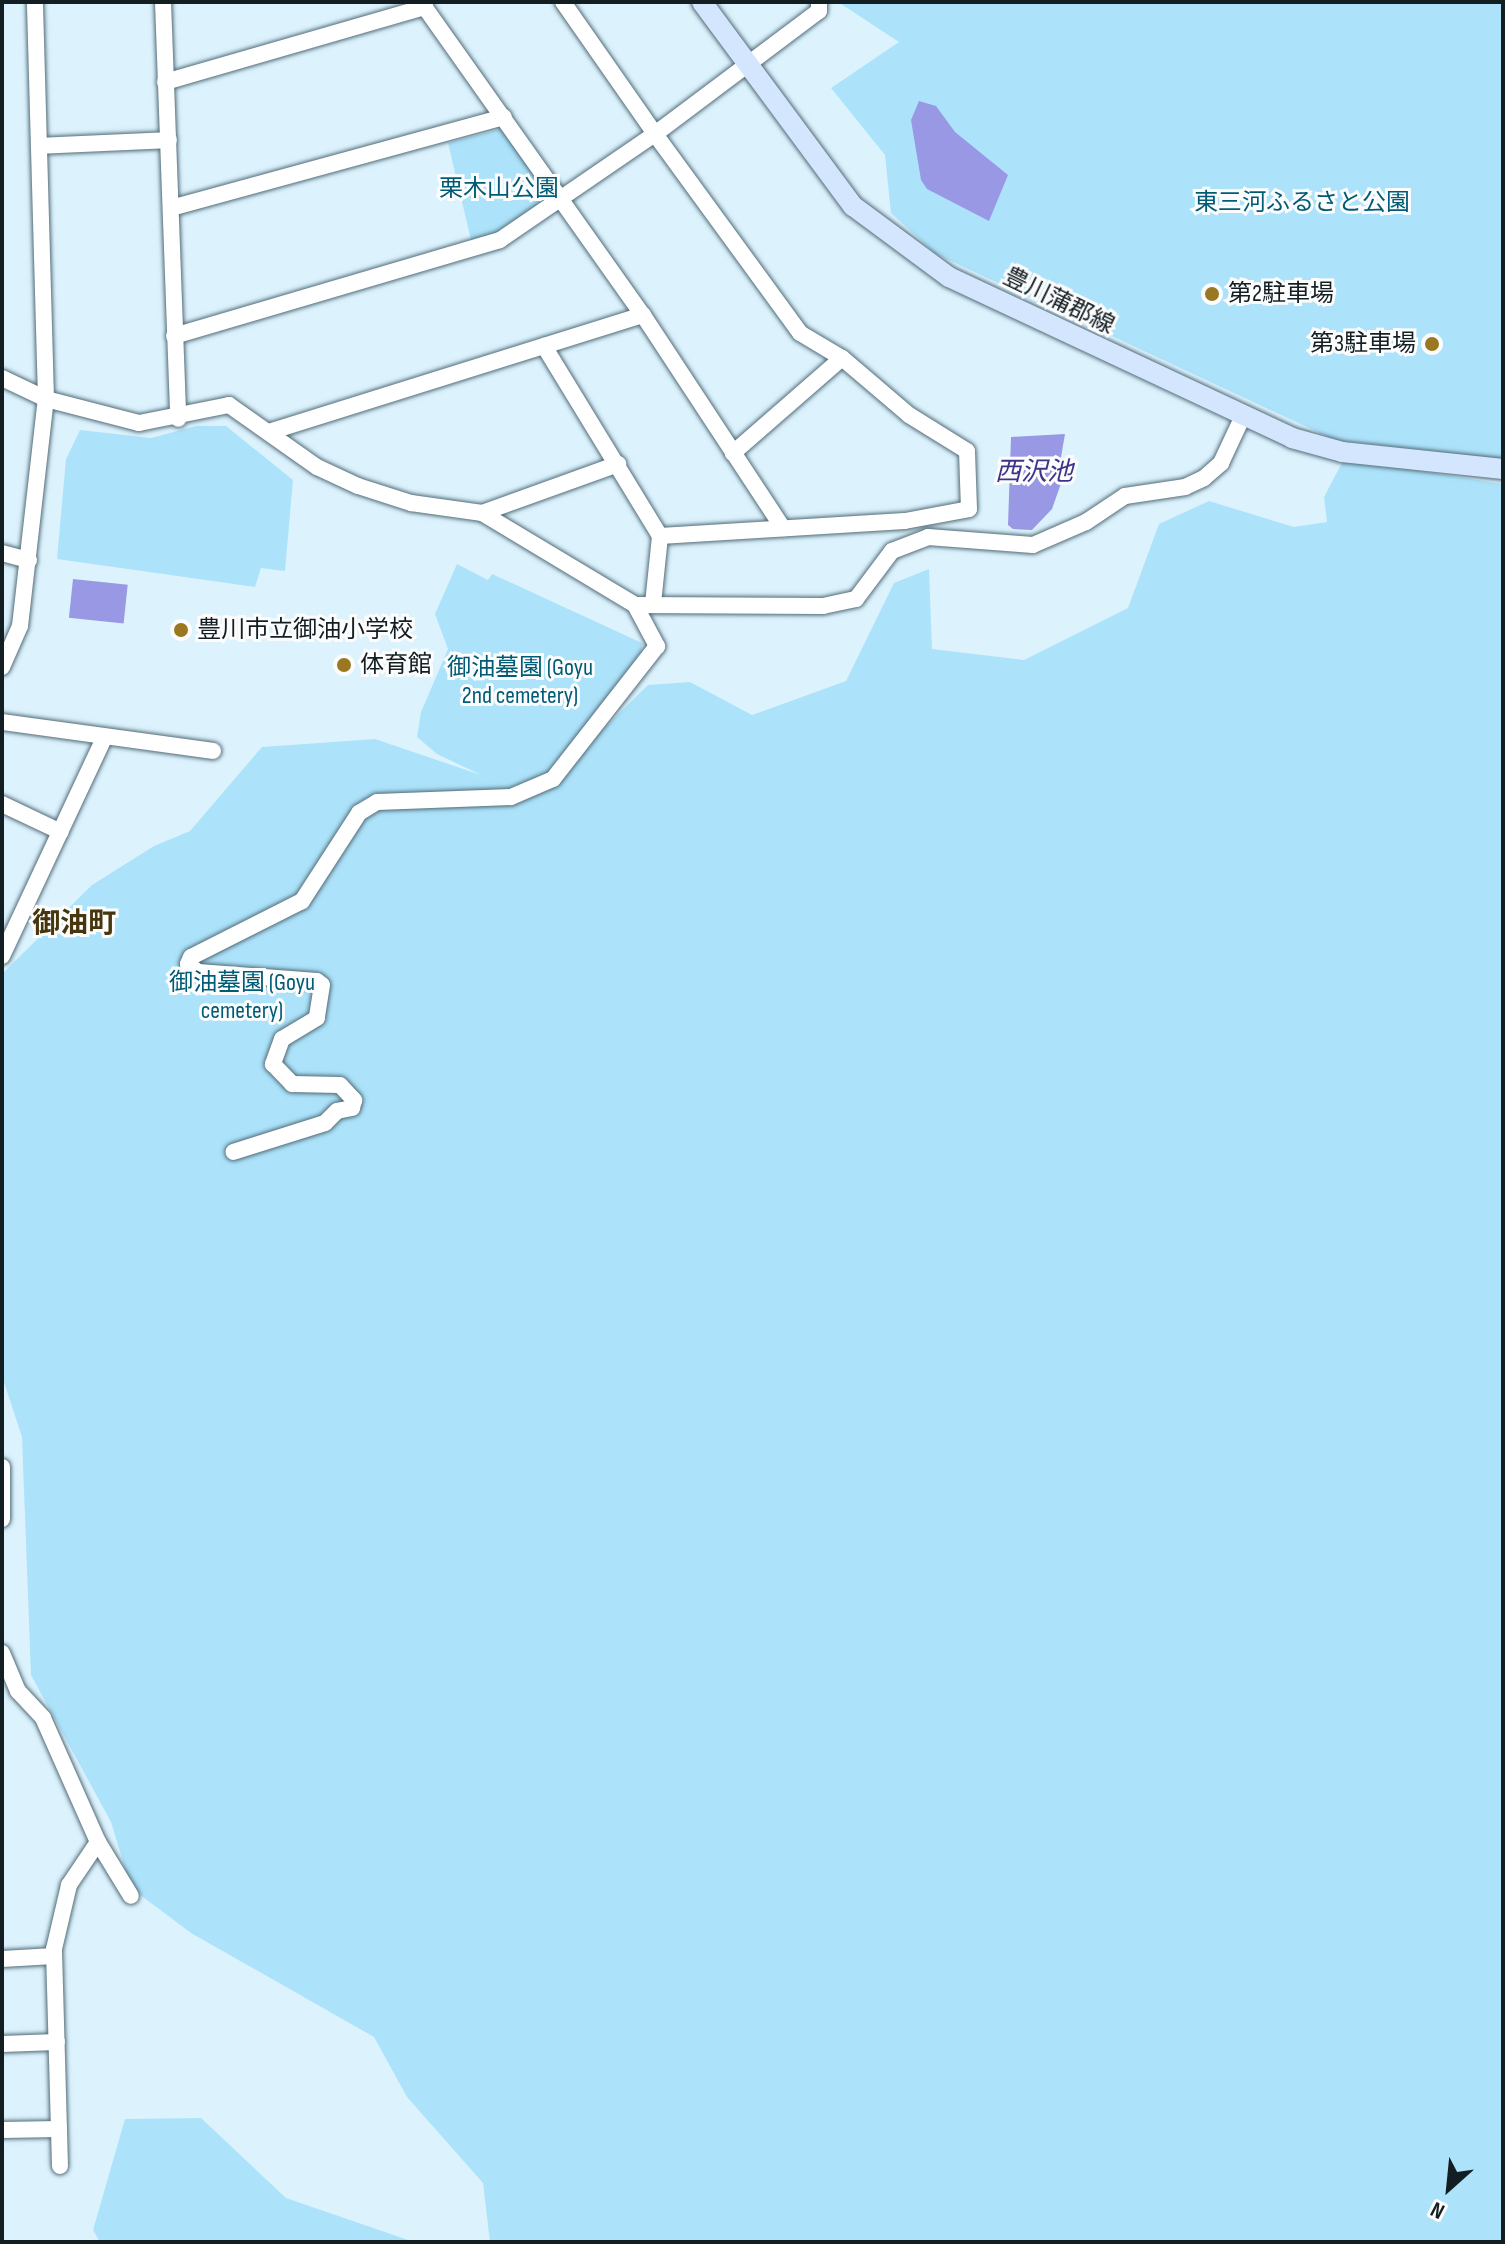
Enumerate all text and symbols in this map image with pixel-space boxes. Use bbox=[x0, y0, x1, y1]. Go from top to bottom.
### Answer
park label: 栗木山公園 bbox=[439, 175, 559, 203]
park label: 東三河ふるさと公園 bbox=[1194, 189, 1410, 217]
street label: 豊川蒲郡線 bbox=[999, 262, 1119, 340]
place label: 第2駐車場 bbox=[1228, 280, 1334, 308]
marker: 第2駐車場 bbox=[1203, 285, 1221, 303]
place label: 第3駐車場 bbox=[1310, 330, 1416, 358]
marker: 第3駐車場 bbox=[1423, 335, 1441, 353]
water label: 西沢池 bbox=[995, 457, 1073, 489]
place label: 豊川市立御油小学校 bbox=[197, 616, 413, 644]
marker: 豊川市立御油小学校 bbox=[172, 621, 190, 639]
place label: 体育館 bbox=[360, 651, 432, 679]
park label: 御油墓園 (Goyu 2nd cemetery) bbox=[447, 654, 593, 710]
marker: 体育館 bbox=[335, 656, 353, 674]
district label: 御油町 bbox=[32, 907, 116, 941]
park label: 御油墓園 (Goyu cemetery) bbox=[169, 969, 315, 1025]
north arrow bbox=[1409, 2148, 1489, 2228]
text: N bbox=[1427, 2195, 1449, 2225]

